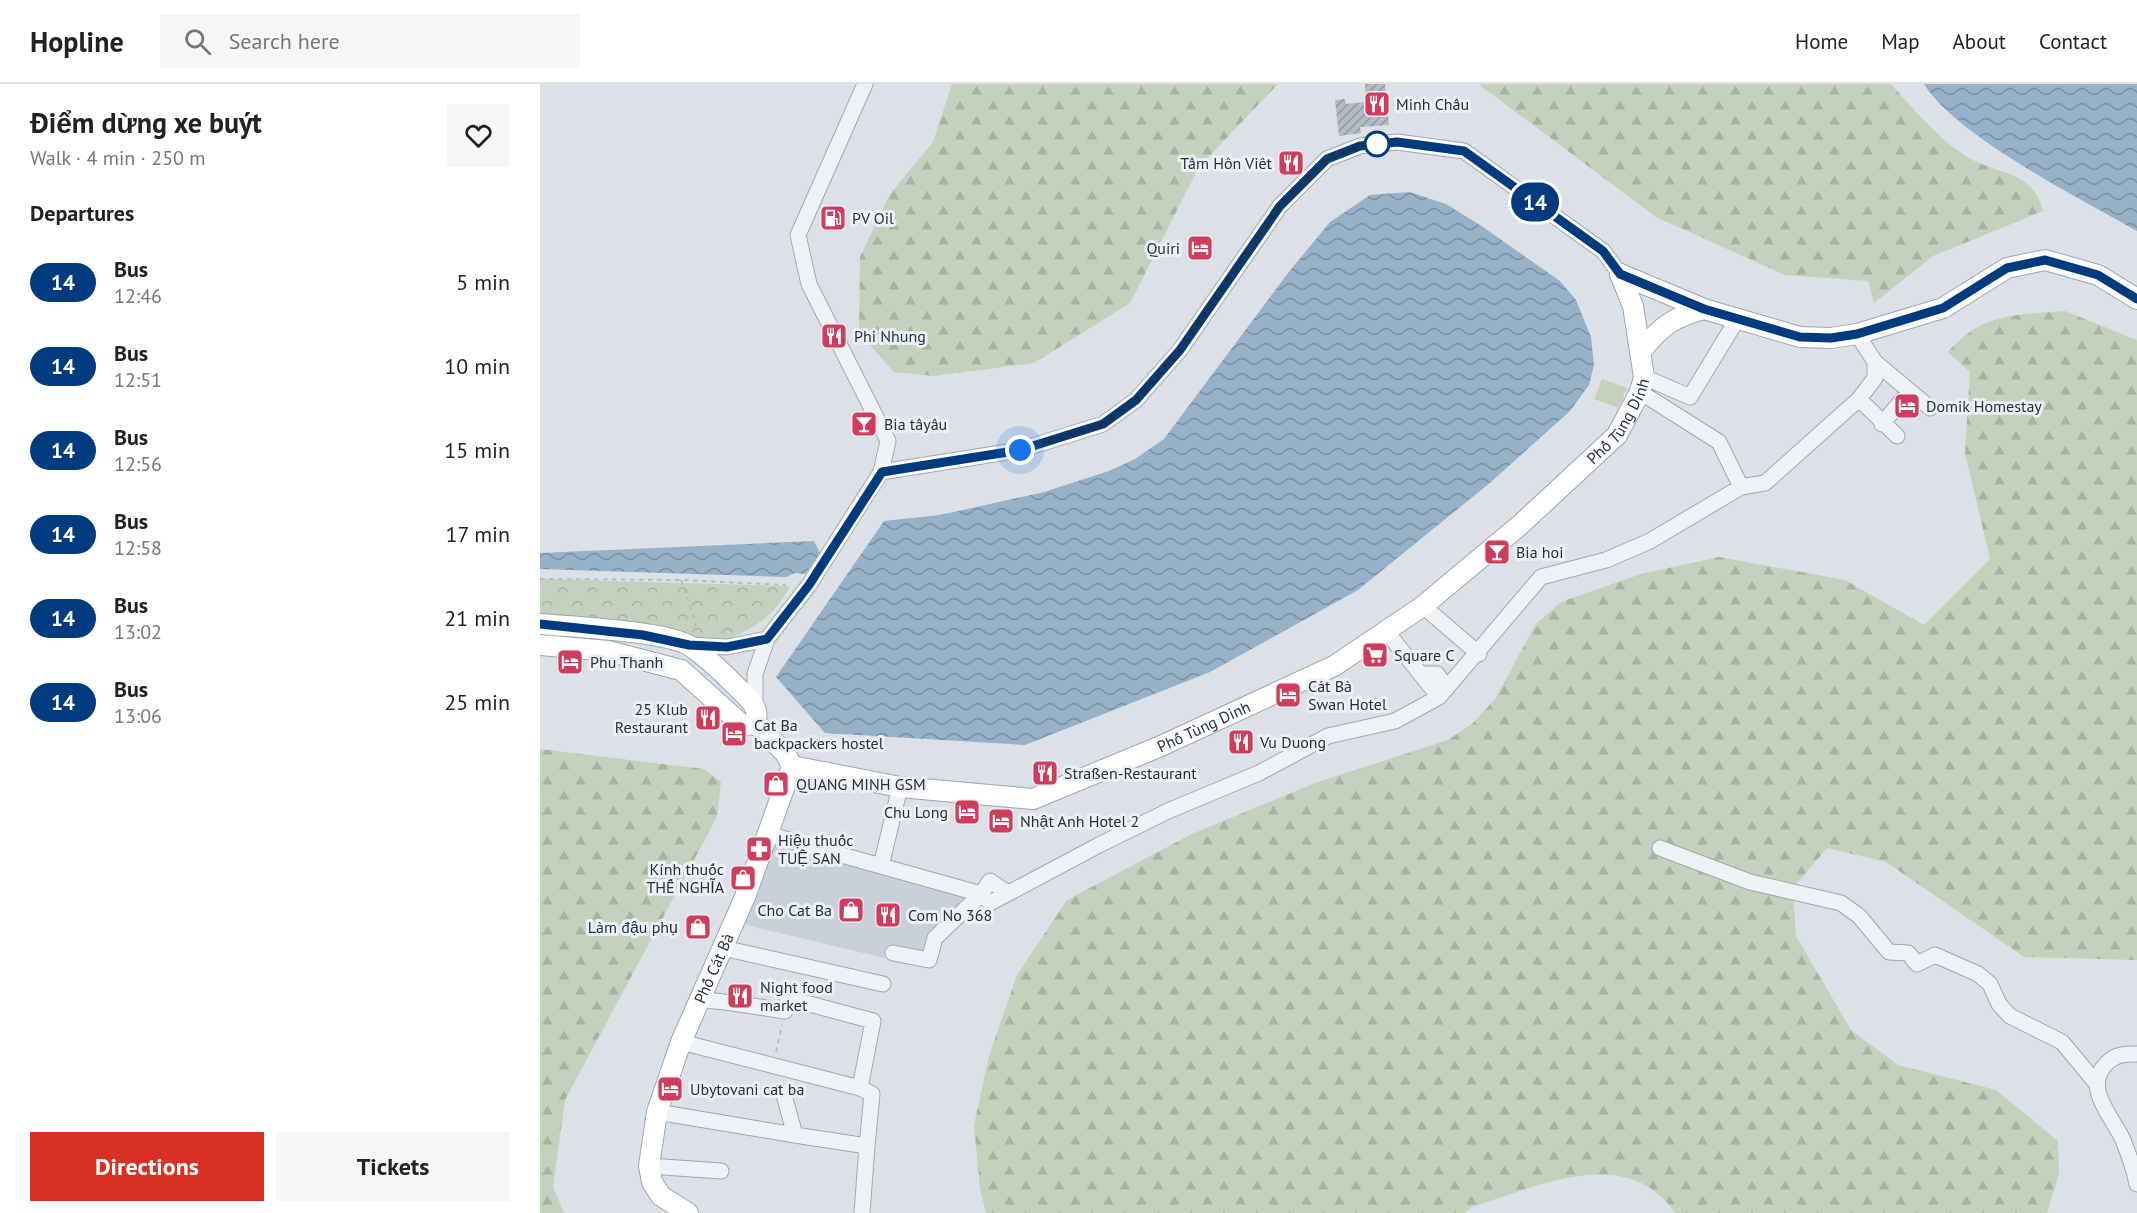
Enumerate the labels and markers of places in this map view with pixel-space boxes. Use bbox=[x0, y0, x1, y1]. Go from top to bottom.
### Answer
restaurant icon: Minh Châu bbox=[1362, 89, 1392, 119]
place label: Minh Châu bbox=[1396, 94, 1469, 114]
unlabelled marker bbox=[1364, 131, 1390, 157]
restaurant icon: Tâm Hôn Viêt bbox=[1276, 148, 1306, 178]
place label: Tâm Hôn Viêt bbox=[1180, 153, 1273, 173]
fuel station icon: PV Oil bbox=[818, 203, 848, 233]
place label: PV Oil bbox=[852, 208, 894, 228]
hotel icon: Quiri bbox=[1185, 233, 1215, 263]
place label: Quiri bbox=[1146, 238, 1180, 258]
restaurant icon: Phi Nhung bbox=[819, 321, 849, 351]
place label: Phi Nhung bbox=[854, 326, 926, 346]
hotel icon: Domik Homestay bbox=[1892, 391, 1922, 421]
place label: Domik Homestay bbox=[1926, 396, 2042, 416]
bar icon: Bia tâyâu bbox=[849, 409, 879, 439]
place label: Bia tâyâu bbox=[884, 414, 947, 434]
bar icon: Bia hoi bbox=[1482, 537, 1512, 567]
place label: Bia hoi bbox=[1516, 542, 1563, 562]
supermarket icon: Square C bbox=[1360, 640, 1390, 670]
place label: Square C bbox=[1394, 645, 1455, 665]
hotel icon: Phu Thanh bbox=[555, 647, 585, 677]
place label: Phu Thanh bbox=[590, 652, 663, 672]
place label: Cát Bà Swan Hotel bbox=[1308, 676, 1387, 714]
hotel icon: Cát Bà Swan Hotel bbox=[1273, 680, 1303, 710]
place label: 25 Klub Restaurant bbox=[615, 699, 689, 737]
restaurant icon: 25 Klub Restaurant bbox=[693, 703, 723, 733]
place label: Cat Ba backpackers hostel bbox=[754, 715, 884, 753]
hotel icon: Cat Ba backpackers hostel bbox=[719, 719, 749, 749]
restaurant icon: Vu Duong bbox=[1226, 727, 1256, 757]
place label: Vu Duong bbox=[1259, 732, 1326, 752]
restaurant icon: Straßen-Restaurant bbox=[1030, 758, 1060, 788]
place label: Straßen-Restaurant bbox=[1064, 763, 1197, 783]
shop icon: QUANG MINH GSM bbox=[761, 769, 791, 799]
place label: QUANG MINH GSM bbox=[796, 774, 926, 794]
hotel icon: Chu Long bbox=[952, 797, 982, 827]
place label: Chu Long bbox=[884, 802, 948, 822]
hotel icon: Nhật Anh Hotel 2 bbox=[986, 806, 1016, 836]
place label: Nhật Anh Hotel 2 bbox=[1020, 811, 1139, 831]
place label: Hiệu thuốc TUỆ SAN bbox=[778, 830, 853, 868]
pharmacy icon: Hiệu thuốc TUỆ SAN bbox=[744, 834, 774, 864]
place label: Kính thuốc THẾ NGHĨA bbox=[646, 859, 725, 897]
shop icon: Kính thuốc THẾ NGHĨA bbox=[728, 863, 758, 893]
shop icon: Cho Cat Ba bbox=[836, 895, 866, 925]
place label: Cho Cat Ba bbox=[757, 900, 832, 920]
restaurant icon: Com No 368 bbox=[873, 900, 903, 930]
place label: Com No 368 bbox=[908, 905, 992, 925]
shop icon: Làm đậu phụ bbox=[683, 912, 713, 942]
place label: Làm đậu phụ bbox=[588, 917, 678, 937]
place label: Night food market bbox=[760, 977, 833, 1015]
restaurant icon: Night food market bbox=[725, 981, 755, 1011]
hotel icon: Ubytovani cat ba bbox=[655, 1074, 685, 1104]
place label: Ubytovani cat ba bbox=[690, 1079, 804, 1099]

